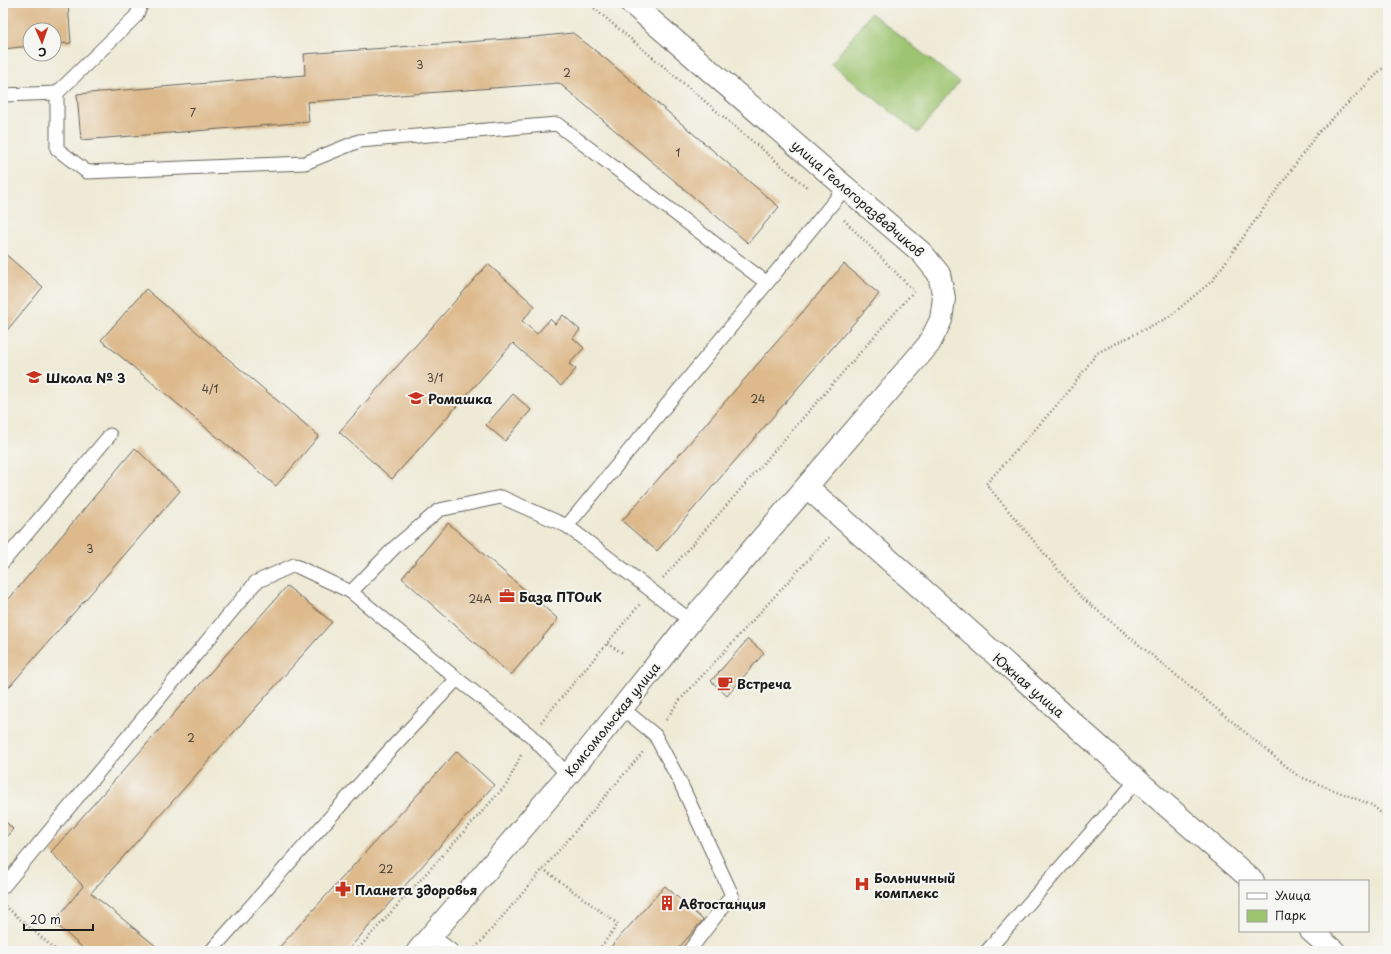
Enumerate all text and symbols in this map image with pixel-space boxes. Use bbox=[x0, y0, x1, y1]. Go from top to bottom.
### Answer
north arrow bbox=[22, 22, 62, 62]
text: С bbox=[38, 44, 47, 61]
house number: 3 bbox=[416, 56, 424, 73]
house number: 2 bbox=[563, 64, 571, 81]
house number: 7 bbox=[190, 104, 196, 121]
street label: улица Геологоразведчиков bbox=[788, 135, 928, 261]
house number: 1 bbox=[676, 144, 681, 161]
school or university icon: Школа № 3 bbox=[25, 368, 43, 386]
place label: Школа № 3 bbox=[46, 368, 126, 387]
house number: 3/1 bbox=[427, 369, 443, 386]
house number: 4/1 bbox=[202, 380, 218, 397]
school or university icon: Ромашка bbox=[407, 389, 425, 407]
place label: Ромашка bbox=[428, 389, 492, 408]
house number: 24 bbox=[751, 390, 765, 407]
house number: 3 bbox=[86, 540, 94, 557]
office icon: База ПТОиК bbox=[498, 587, 516, 605]
place label: База ПТОиК bbox=[519, 587, 602, 606]
house number: 24А bbox=[468, 590, 492, 607]
street label: Южная улица bbox=[989, 649, 1070, 722]
street label: Комсомольская улица bbox=[560, 657, 664, 780]
cafe icon: Встреча bbox=[716, 674, 734, 692]
place label: Встреча bbox=[737, 674, 792, 693]
house number: 2 bbox=[187, 729, 195, 746]
house number: 22 bbox=[379, 860, 393, 877]
place label: Больничный комплекс bbox=[874, 868, 955, 902]
hospital icon: Больничный комплекс bbox=[853, 875, 871, 893]
pharmacy icon: Планета здоровья bbox=[334, 880, 352, 898]
place label: Планета здоровья bbox=[355, 880, 477, 899]
legend bbox=[1239, 880, 1369, 932]
text: Улица bbox=[1275, 886, 1311, 904]
building icon: Автостанция bbox=[658, 894, 676, 912]
place label: Автостанция bbox=[679, 894, 766, 913]
scale bar bbox=[24, 906, 93, 932]
text: Парк bbox=[1275, 906, 1307, 924]
text: 20 m bbox=[30, 910, 61, 928]

